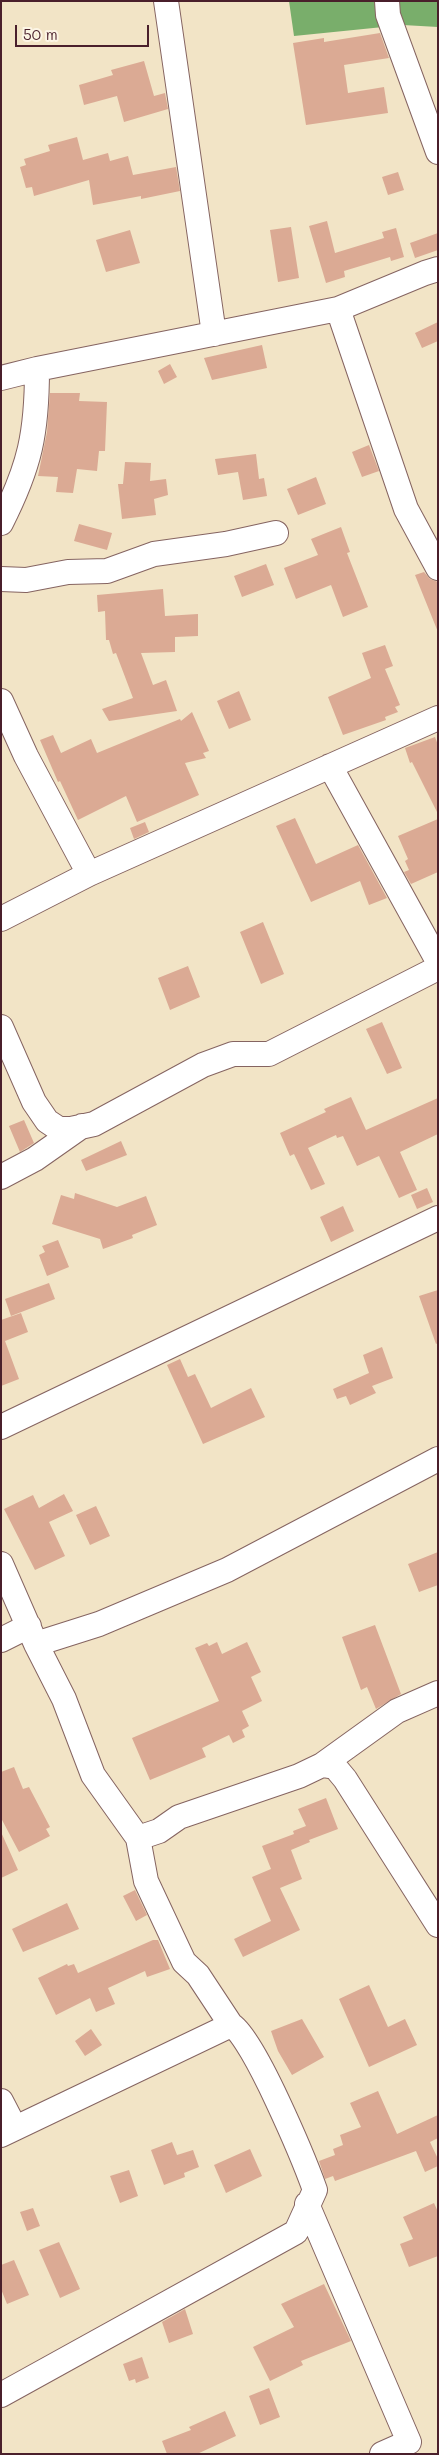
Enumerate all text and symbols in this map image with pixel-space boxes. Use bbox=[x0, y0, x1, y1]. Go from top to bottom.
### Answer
scale bar bbox=[18, 15, 151, 47]
text: 50 m bbox=[23, 24, 58, 44]

